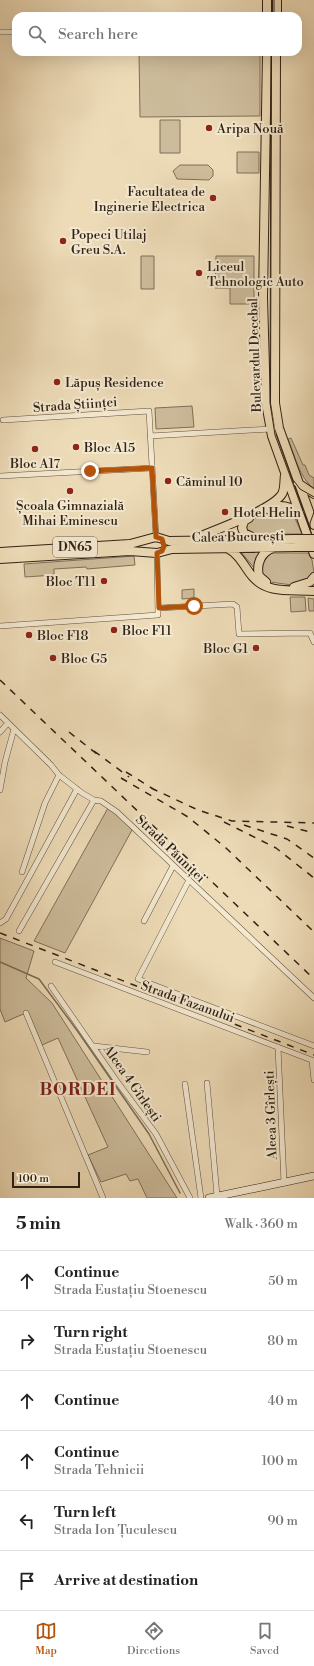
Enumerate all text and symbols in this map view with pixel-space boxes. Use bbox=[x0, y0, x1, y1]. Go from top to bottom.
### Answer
search box bbox=[12, 12, 302, 56]
icon: search bbox=[26, 23, 48, 45]
text: Search here bbox=[58, 25, 138, 44]
place label: Aripa Nouă bbox=[216, 121, 284, 137]
marker: Aripa Nouă bbox=[204, 123, 214, 133]
place label: Facultatea de Inginerie Electrica bbox=[94, 184, 205, 215]
marker: Facultatea de Inginerie Electrica bbox=[208, 193, 218, 203]
place label: Popeci Utilaj Greu S.A. bbox=[71, 227, 147, 258]
marker: Popeci Utilaj Greu S.A. bbox=[58, 236, 68, 246]
place label: Liceul Tehnologic Auto bbox=[207, 259, 304, 290]
marker: Liceul Tehnologic Auto bbox=[194, 268, 204, 278]
street label: Bulevardul Decebal bbox=[245, 297, 265, 413]
place label: Lăpuș Residence bbox=[65, 375, 164, 391]
marker: Lăpuș Residence bbox=[52, 377, 62, 387]
street label: Strada Științei bbox=[32, 394, 118, 416]
place label: Bloc A15 bbox=[83, 440, 135, 456]
marker: Bloc A15 bbox=[71, 442, 81, 452]
marker: Bloc A17 bbox=[30, 444, 40, 454]
place label: Bloc A17 bbox=[9, 456, 60, 472]
route end bbox=[81, 462, 99, 480]
place label: Căminul 10 bbox=[176, 474, 243, 490]
marker: Căminul 10 bbox=[163, 476, 173, 486]
marker: Școala Gimnazială Mihai Eminescu bbox=[65, 486, 75, 496]
place label: Școala Gimnazială Mihai Eminescu bbox=[16, 498, 124, 529]
place label: Hotel Helin bbox=[233, 505, 301, 521]
marker: Hotel Helin bbox=[220, 507, 230, 517]
street label: Calea București bbox=[192, 528, 284, 546]
road number: DN65 bbox=[53, 537, 97, 557]
place label: Bloc T11 bbox=[45, 574, 96, 590]
marker: Bloc T11 bbox=[99, 576, 109, 586]
route start bbox=[185, 597, 203, 615]
place label: Bloc F11 bbox=[121, 623, 172, 639]
marker: Bloc F11 bbox=[109, 625, 119, 635]
place label: Bloc F18 bbox=[36, 628, 88, 644]
marker: Bloc F18 bbox=[24, 630, 34, 640]
place label: Bloc G1 bbox=[202, 641, 248, 657]
marker: Bloc G1 bbox=[251, 643, 261, 653]
place label: Bloc G5 bbox=[60, 651, 107, 667]
marker: Bloc G5 bbox=[48, 653, 58, 663]
street label: Strada Păuniței bbox=[132, 812, 208, 886]
street label: Strada Fazanului bbox=[139, 978, 237, 1026]
street label: Aleea 4 Gîrlești bbox=[99, 1041, 165, 1125]
street label: Aleea 3 Gîrlești bbox=[261, 1070, 281, 1161]
district label: BORDEI bbox=[39, 1079, 117, 1101]
scale bar bbox=[12, 1170, 80, 1189]
text: 100 m bbox=[18, 1172, 49, 1186]
text: 5 min bbox=[16, 1213, 61, 1235]
text: Walk · 360 m bbox=[225, 1216, 298, 1232]
text: Continue bbox=[54, 1263, 119, 1282]
icon: ahead bbox=[16, 1270, 38, 1292]
text: 50 m bbox=[268, 1273, 298, 1289]
text: Strada Eustațiu Stoenescu bbox=[54, 1282, 207, 1298]
text: Turn right bbox=[54, 1323, 128, 1342]
icon: right bbox=[16, 1330, 38, 1352]
text: 80 m bbox=[267, 1333, 298, 1349]
text: Strada Eustațiu Stoenescu bbox=[54, 1342, 207, 1358]
icon: ahead bbox=[16, 1390, 38, 1412]
text: Continue bbox=[54, 1391, 119, 1410]
text: 40 m bbox=[268, 1393, 298, 1409]
text: Continue bbox=[54, 1443, 119, 1462]
icon: ahead bbox=[16, 1450, 38, 1472]
text: 100 m bbox=[262, 1453, 298, 1469]
text: Strada Tehnicii bbox=[54, 1462, 144, 1478]
text: Turn left bbox=[54, 1503, 116, 1522]
icon: left bbox=[16, 1510, 38, 1532]
text: 90 m bbox=[267, 1513, 298, 1529]
text: Strada Ion Țuculescu bbox=[54, 1522, 177, 1538]
icon: arrive bbox=[16, 1570, 38, 1592]
text: Arrive at destination bbox=[54, 1571, 198, 1590]
tab: Map bbox=[35, 1620, 57, 1658]
tab: Directions bbox=[127, 1620, 180, 1658]
tab: Saved bbox=[250, 1620, 279, 1658]

